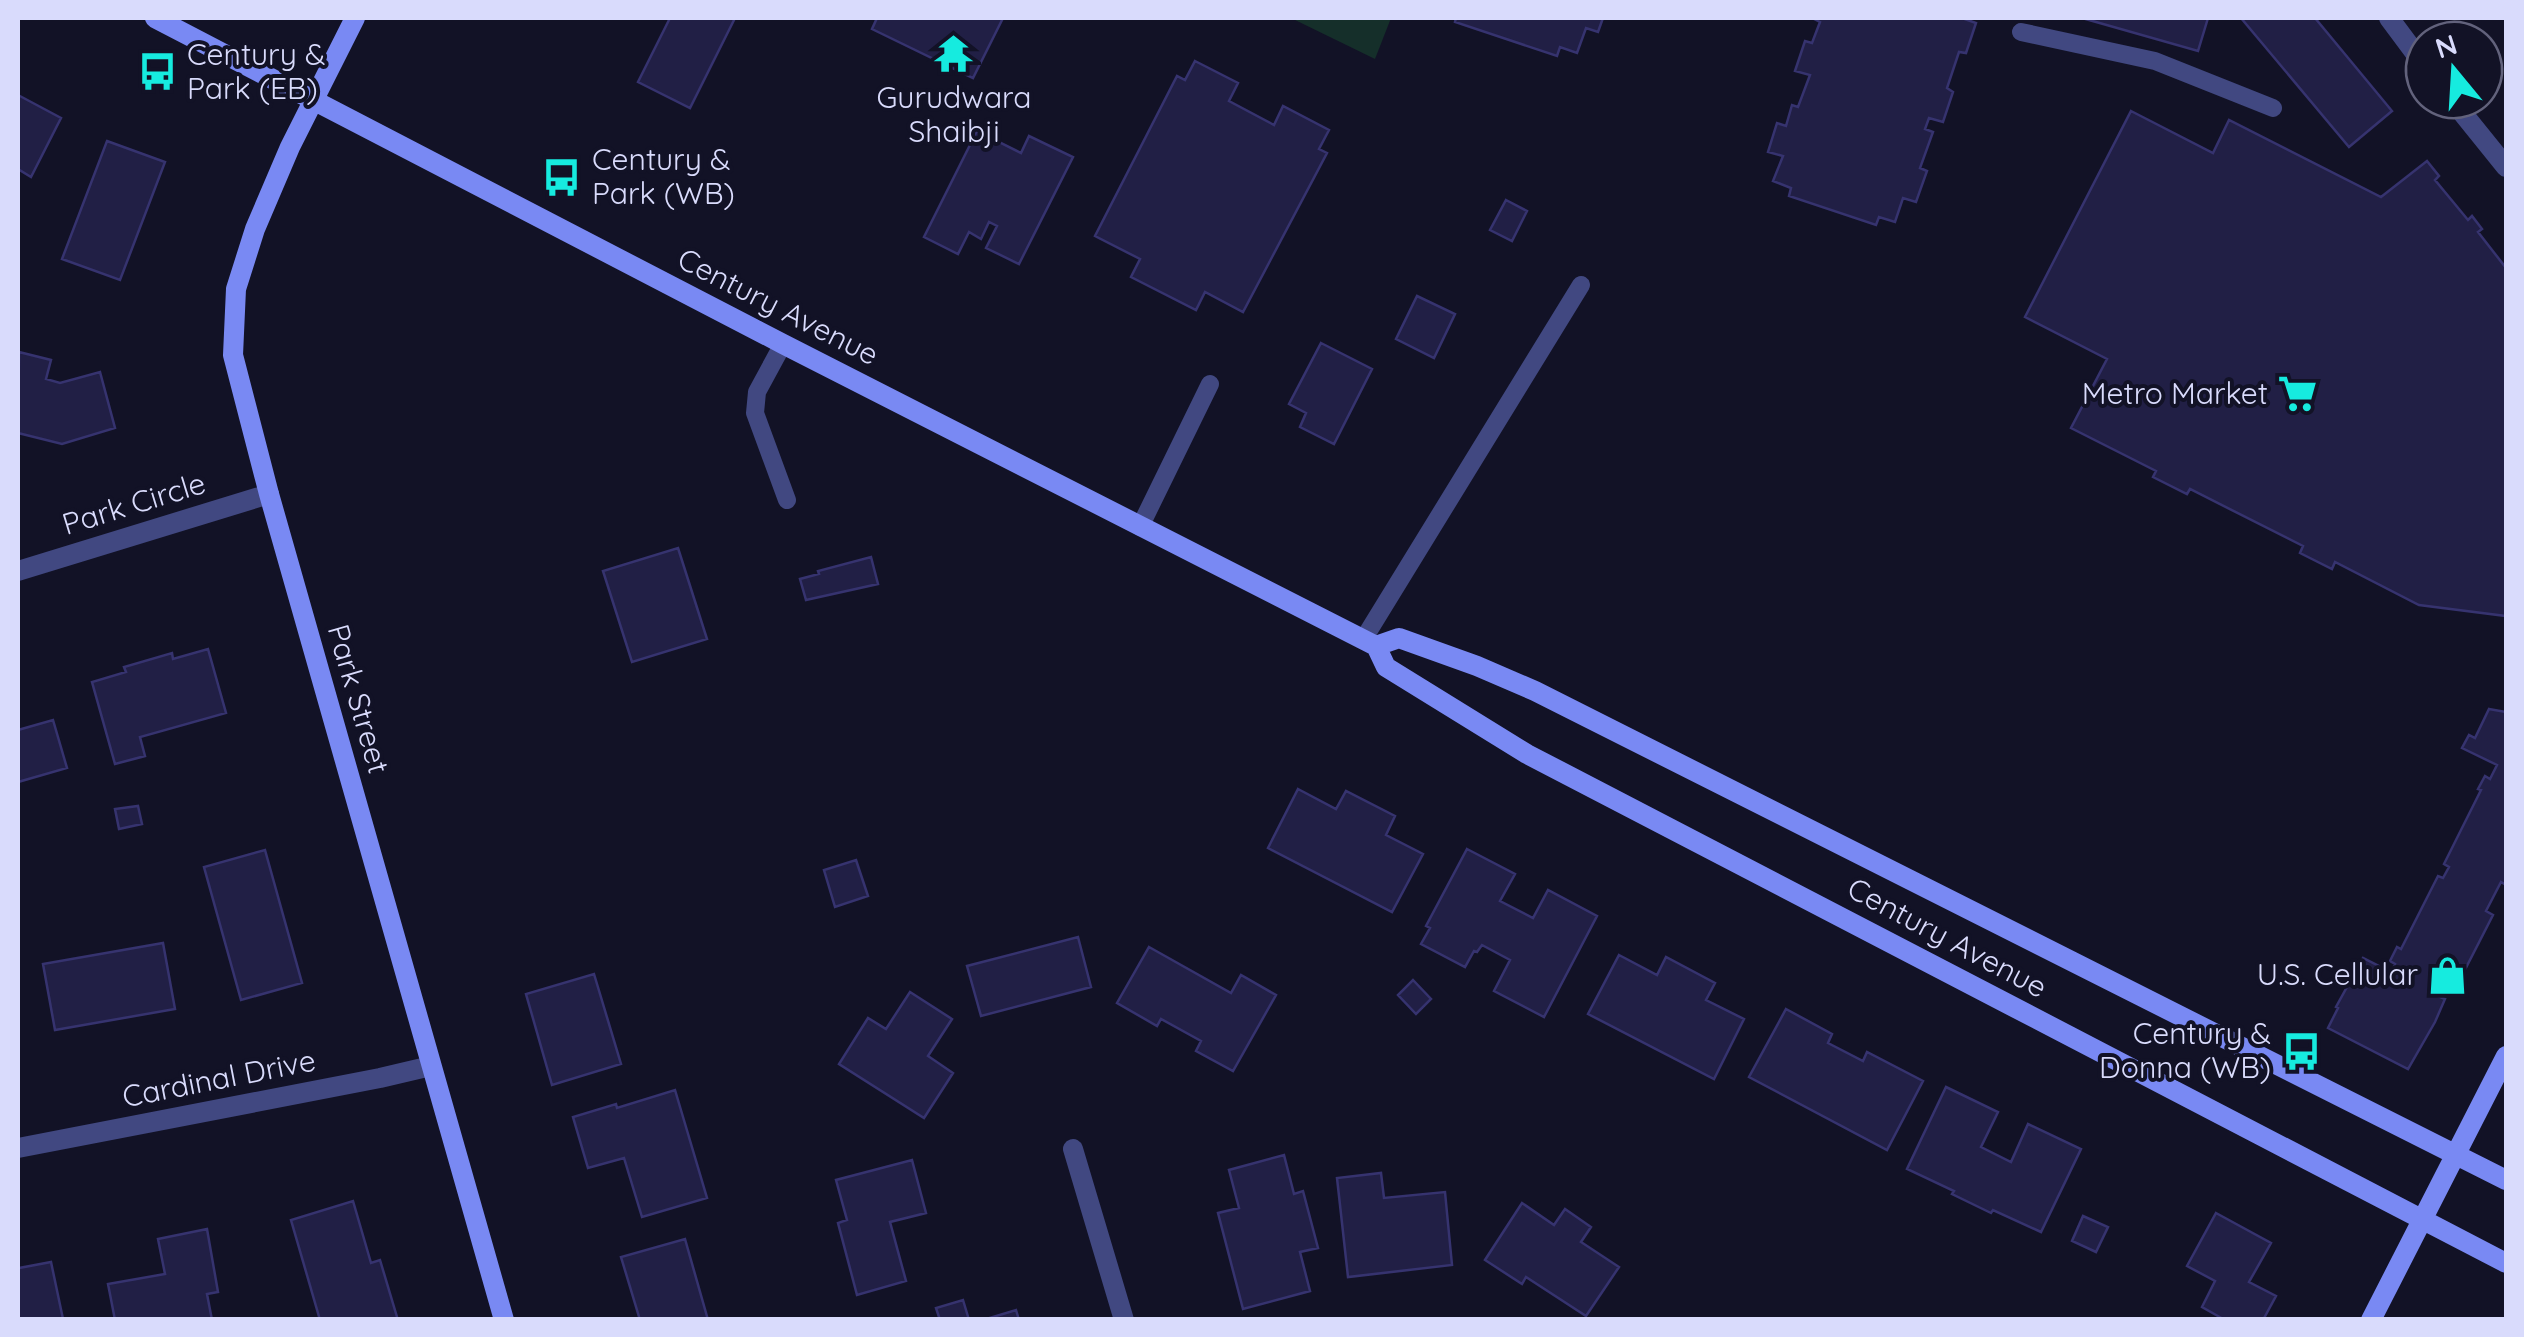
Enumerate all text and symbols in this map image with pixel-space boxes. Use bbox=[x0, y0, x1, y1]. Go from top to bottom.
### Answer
north arrow bbox=[2404, 20, 2504, 120]
text: N bbox=[2431, 26, 2461, 66]
temple icon: Gurudwara Shaibji bbox=[933, 33, 975, 75]
place label: Century & Park (EB) bbox=[187, 35, 325, 107]
bus stop icon: Century & Park (EB) bbox=[136, 51, 178, 93]
place label: Gurudwara Shaibji bbox=[877, 78, 1031, 150]
place label: Century & Park (WB) bbox=[592, 140, 735, 212]
bus stop icon: Century & Park (WB) bbox=[541, 156, 583, 198]
street label: Century Avenue bbox=[672, 239, 885, 373]
supermarket icon: Metro Market bbox=[2277, 373, 2319, 415]
place label: Metro Market bbox=[2082, 374, 2268, 412]
street label: Park Circle bbox=[58, 463, 210, 543]
street label: Park Street bbox=[320, 620, 398, 778]
street label: Century Avenue bbox=[1841, 869, 2054, 1006]
shop icon: U.S. Cellular bbox=[2427, 954, 2469, 996]
place label: U.S. Cellular bbox=[2257, 955, 2418, 993]
place label: Century & Donna (WB) bbox=[2099, 1014, 2271, 1086]
bus stop icon: Century & Donna (WB) bbox=[2280, 1030, 2322, 1072]
street label: Cardinal Drive bbox=[119, 1041, 319, 1115]

